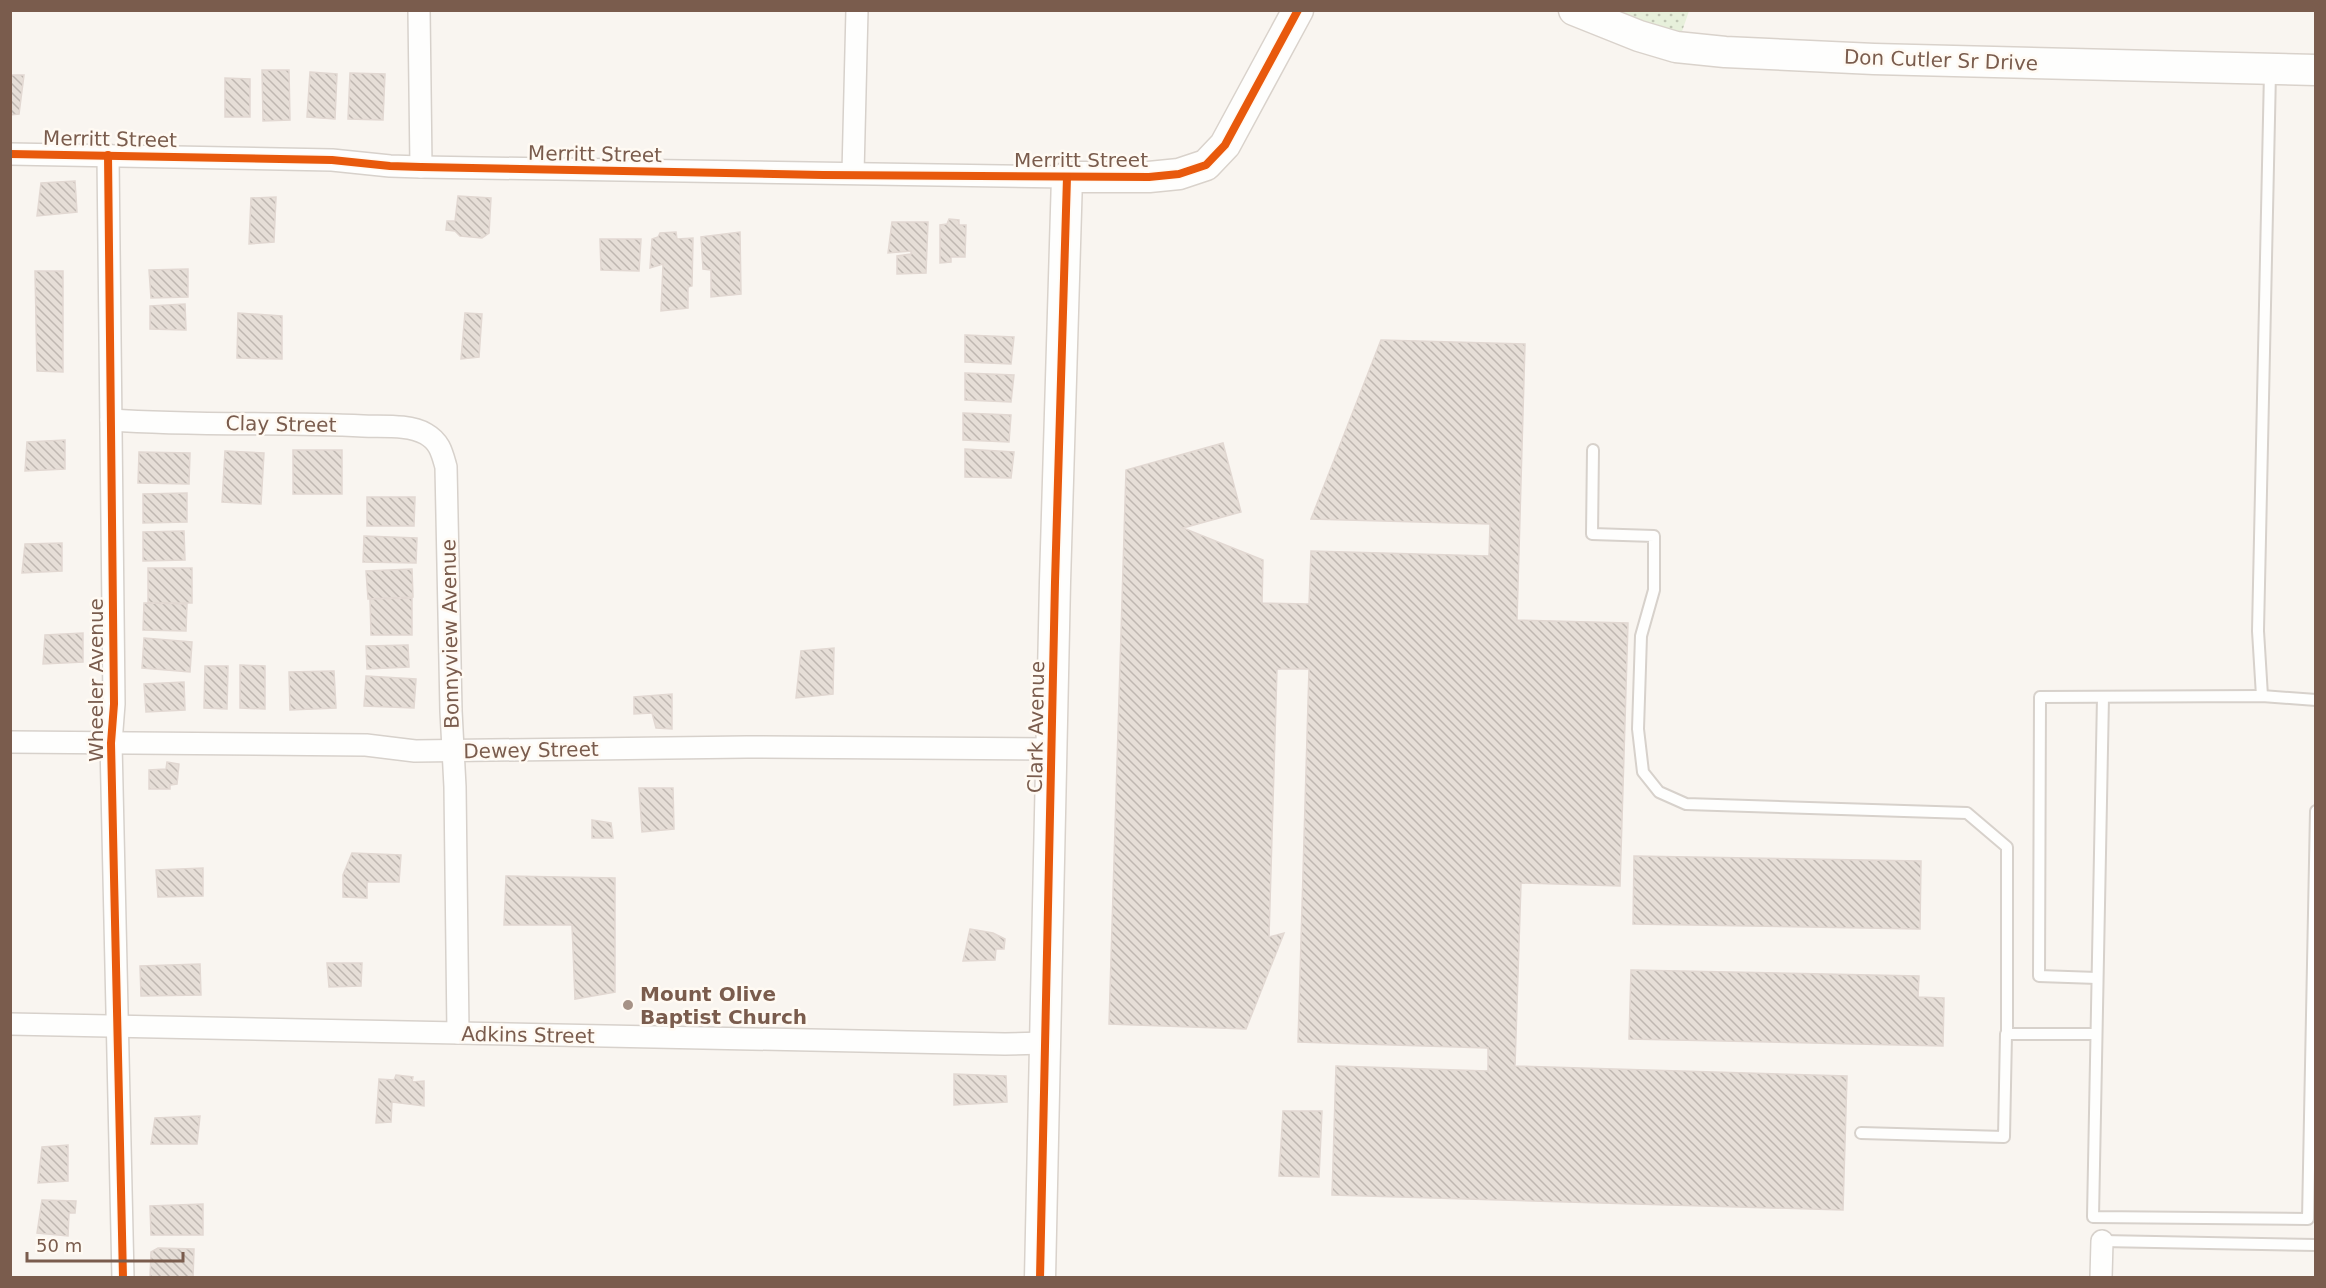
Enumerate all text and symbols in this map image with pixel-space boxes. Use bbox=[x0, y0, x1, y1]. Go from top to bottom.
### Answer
street label: Don Cutler Sr Drive bbox=[1844, 45, 2038, 75]
street label: Merritt Street bbox=[43, 126, 177, 152]
street label: Merritt Street bbox=[528, 141, 662, 167]
street label: Merritt Street bbox=[1014, 148, 1148, 172]
street label: Clay Street bbox=[225, 411, 337, 437]
street label: Bonnyview Avenue bbox=[436, 539, 464, 729]
street label: Wheeler Avenue bbox=[84, 598, 108, 762]
street label: Clark Avenue bbox=[1023, 661, 1049, 793]
street label: Dewey Street bbox=[463, 737, 599, 763]
place label: Mount Olive Baptist Church bbox=[640, 982, 807, 1029]
marker: Mount Olive Baptist Church bbox=[621, 998, 635, 1012]
street label: Adkins Street bbox=[461, 1022, 595, 1048]
scale bar bbox=[27, 1225, 183, 1263]
text: 50 m bbox=[36, 1235, 82, 1256]

